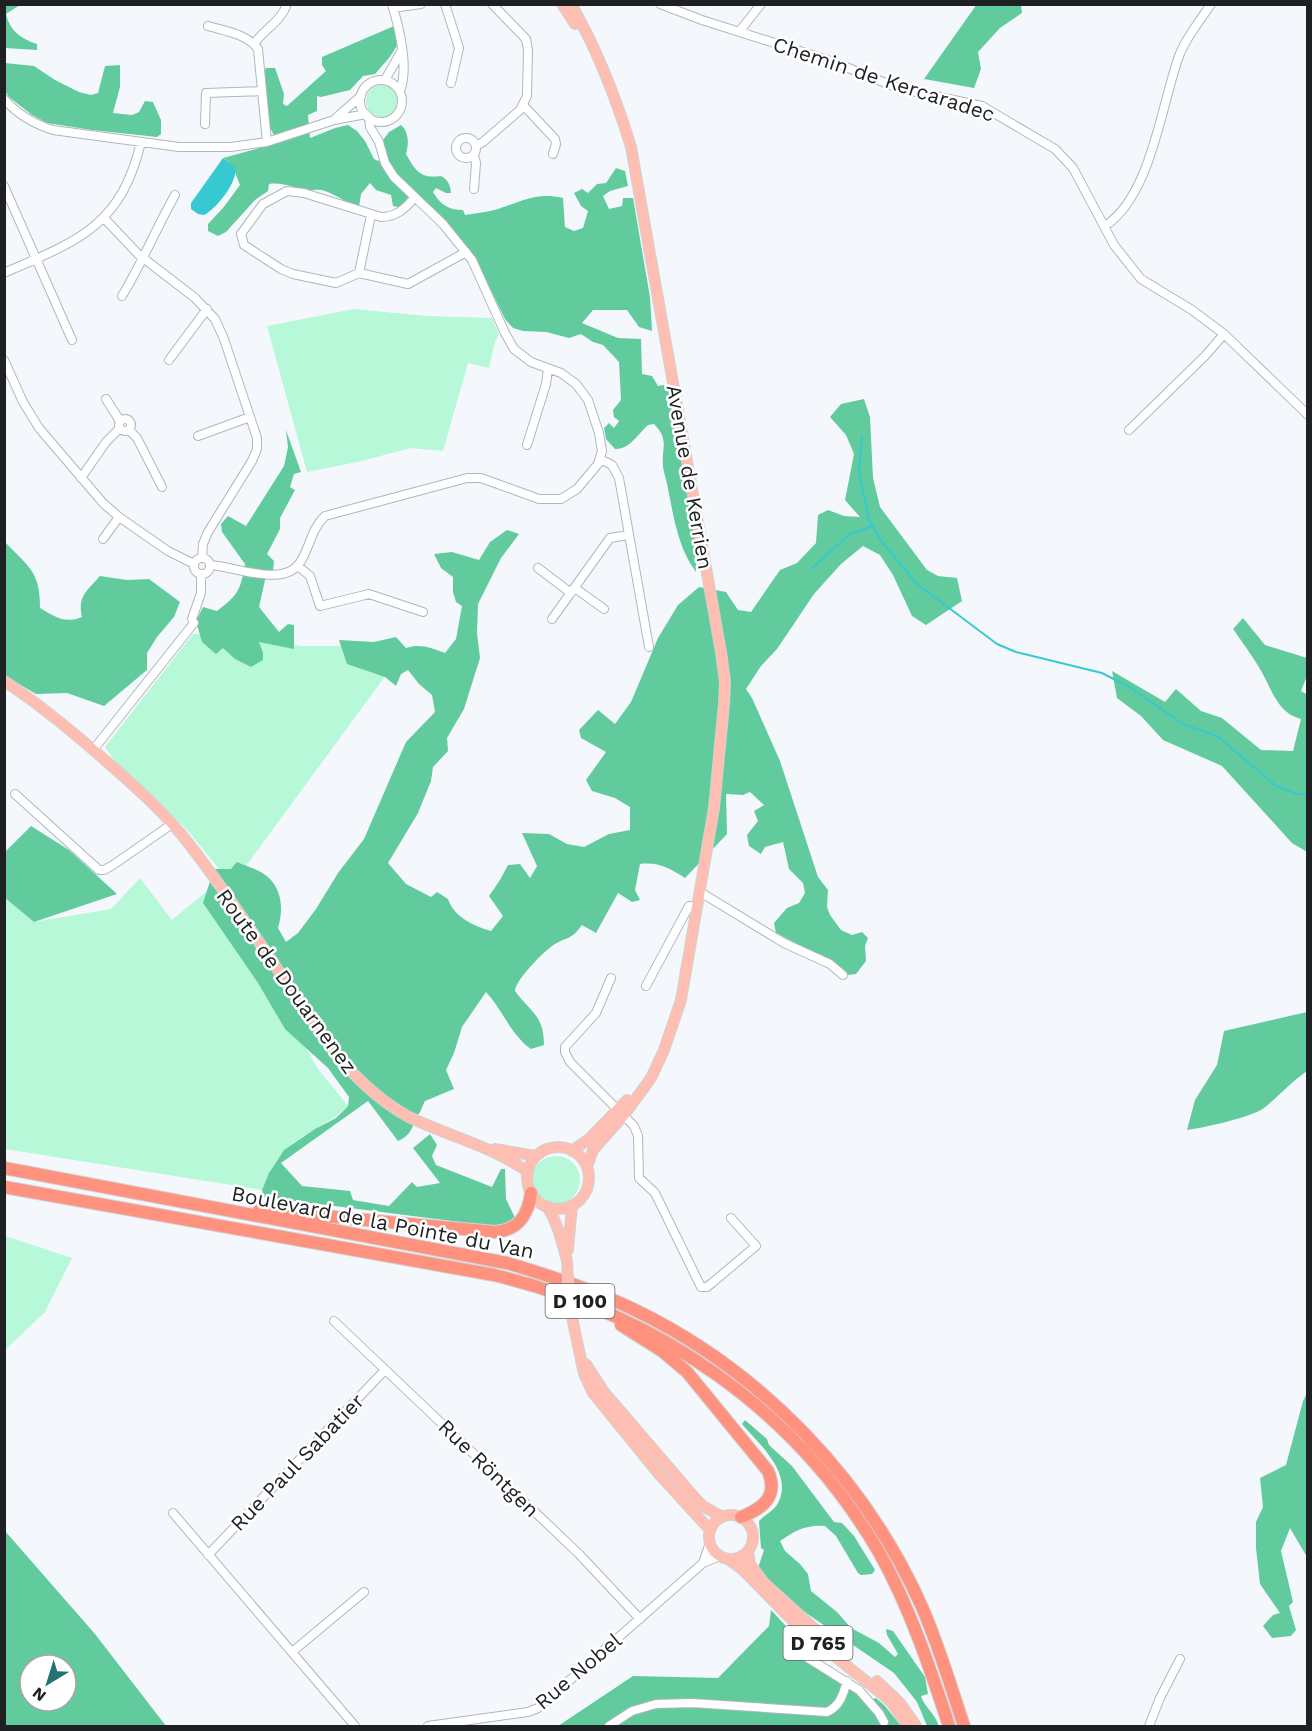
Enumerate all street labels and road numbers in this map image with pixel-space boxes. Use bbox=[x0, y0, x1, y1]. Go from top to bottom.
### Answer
street label: Chemin de Kercaradec bbox=[770, 31, 998, 127]
street label: Avenue de Kerrien bbox=[661, 383, 719, 571]
street label: Route de Douarnenez bbox=[212, 884, 362, 1078]
street label: Boulevard de la Pointe du Van bbox=[230, 1180, 536, 1264]
road number: D 100 bbox=[546, 1284, 614, 1318]
street label: Rue Paul Sabatier bbox=[225, 1388, 369, 1536]
street label: Rue Röntgen bbox=[434, 1414, 544, 1522]
road number: D 765 bbox=[784, 1626, 852, 1660]
street label: Rue Nobel bbox=[530, 1627, 627, 1714]

